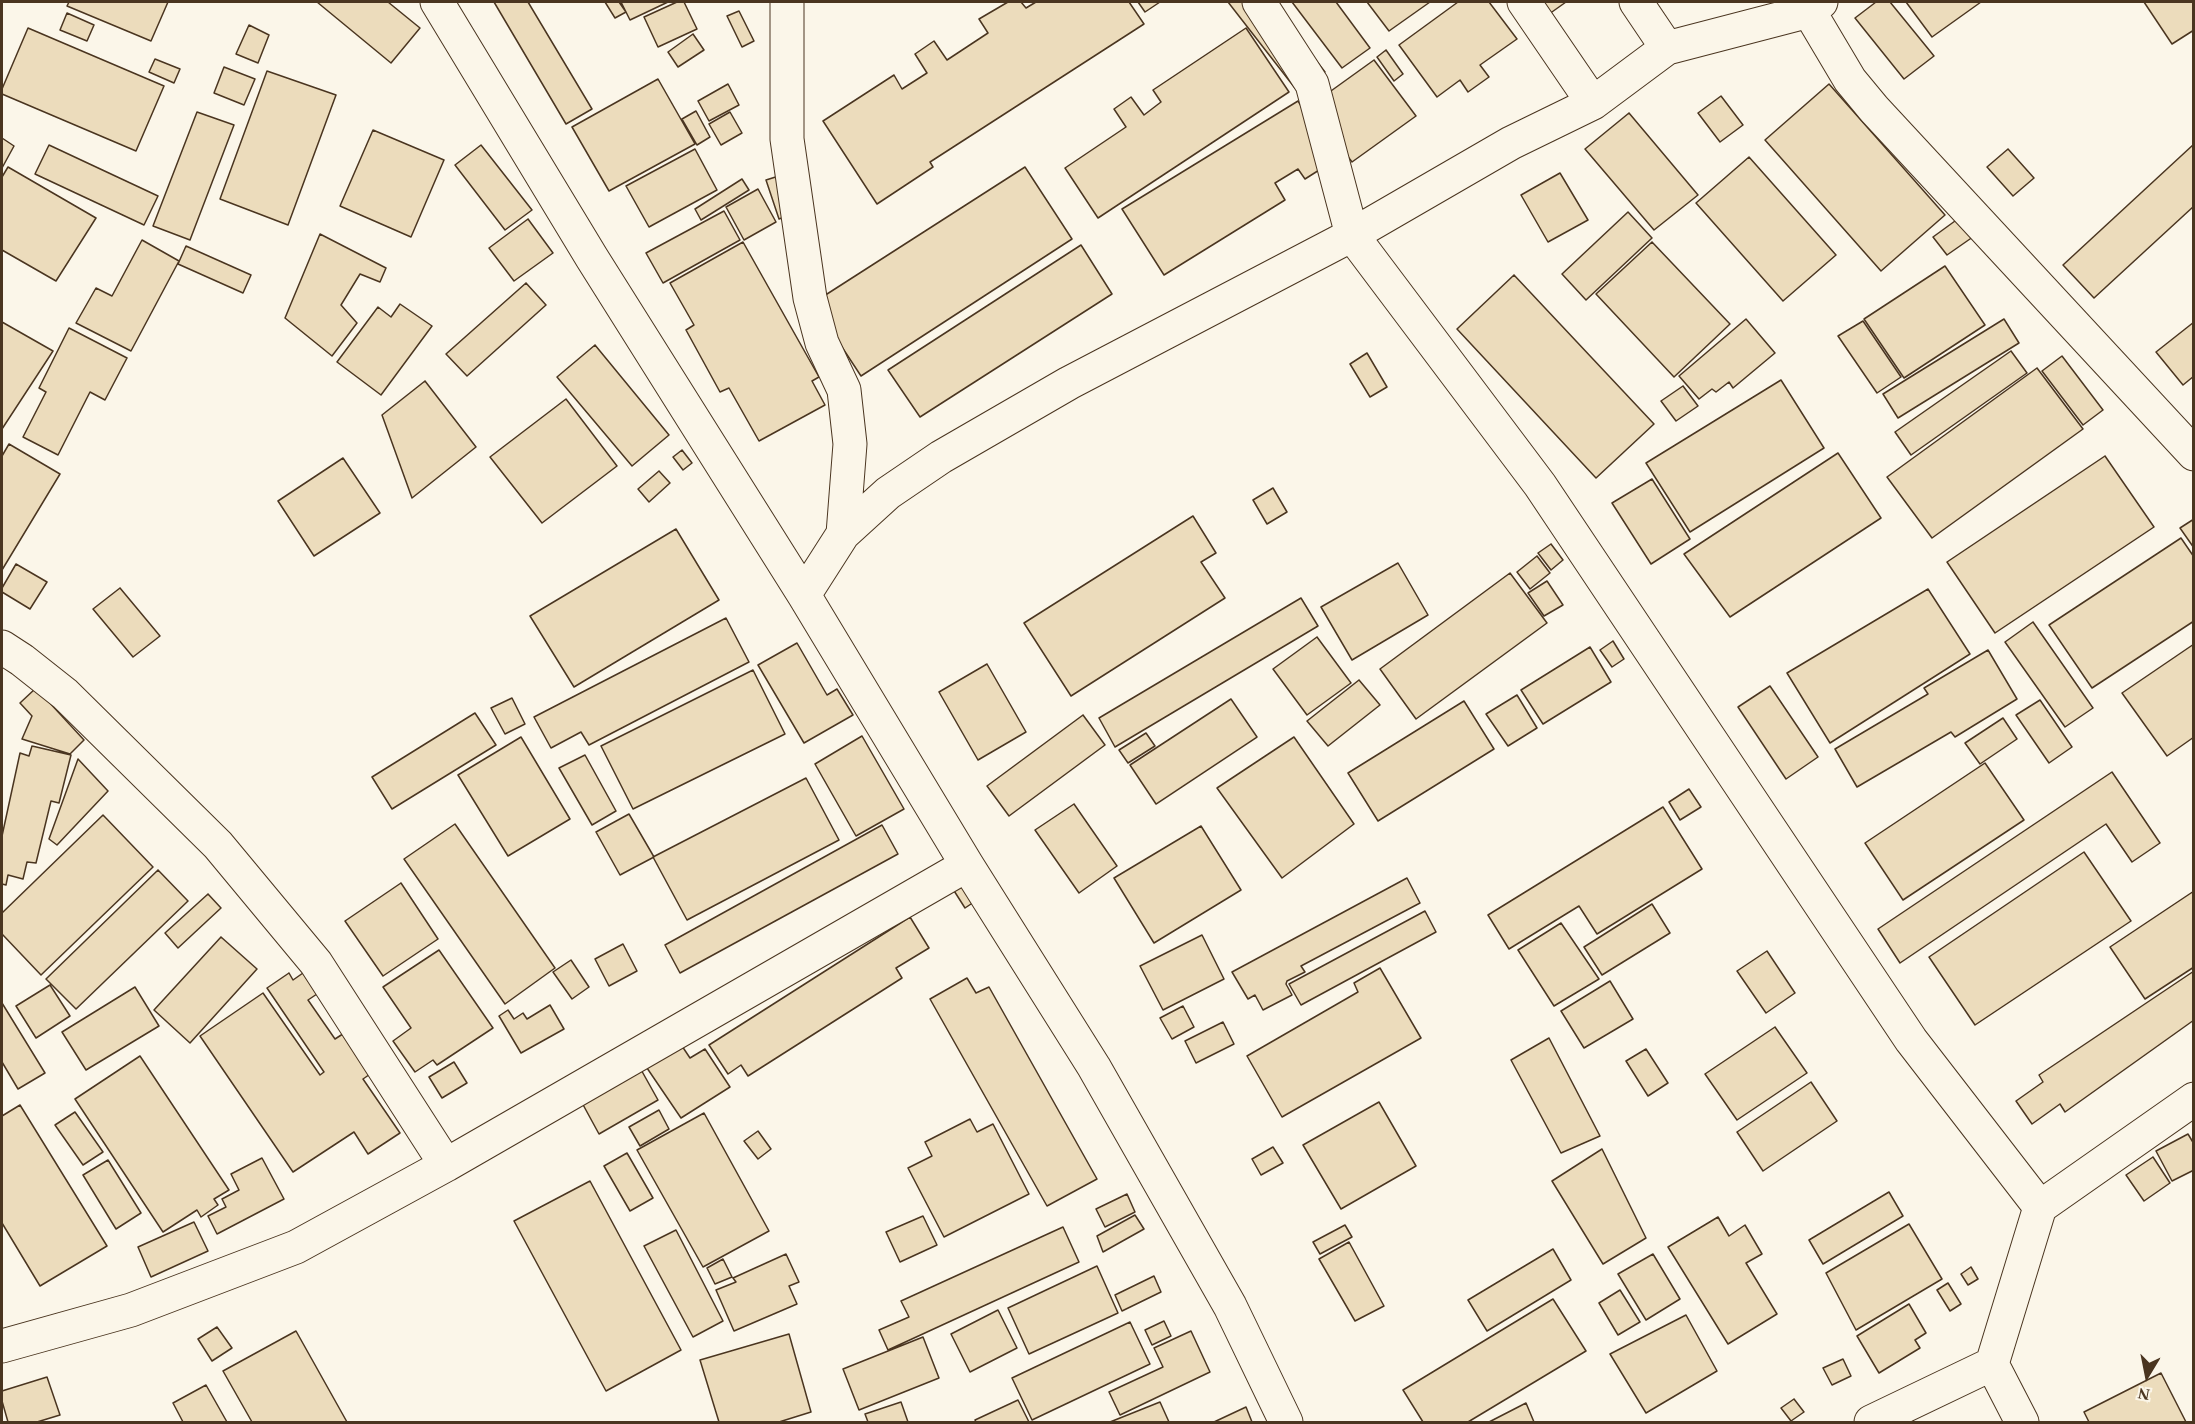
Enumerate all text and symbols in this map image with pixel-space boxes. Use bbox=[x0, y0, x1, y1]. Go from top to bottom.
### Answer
north arrow bbox=[2117, 1346, 2177, 1406]
text: N bbox=[2137, 1385, 2151, 1404]

